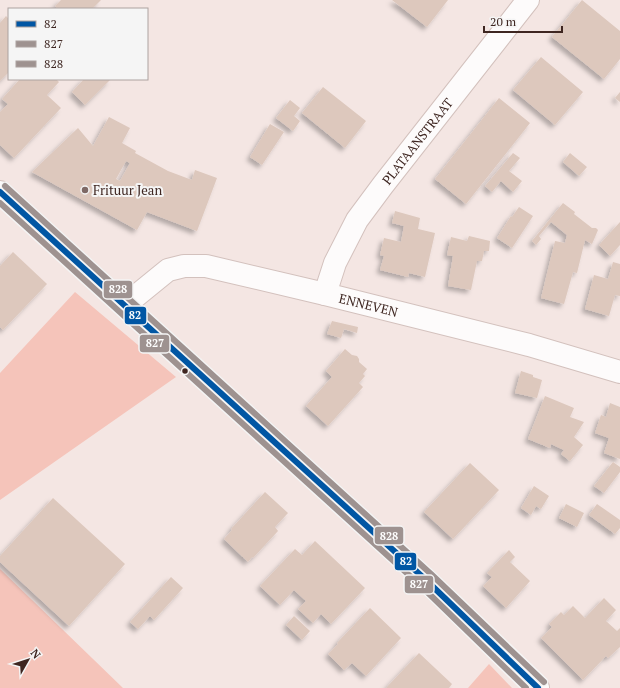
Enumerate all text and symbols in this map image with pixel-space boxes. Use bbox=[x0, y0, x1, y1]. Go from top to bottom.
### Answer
legend bbox=[8, 8, 148, 80]
scale bar bbox=[484, 8, 562, 34]
text: 20 m bbox=[490, 14, 517, 29]
text: 82 bbox=[44, 16, 57, 31]
text: 827 bbox=[44, 36, 63, 51]
text: 828 bbox=[44, 56, 63, 71]
street label: PLATAANSTRAAT bbox=[378, 94, 457, 188]
place label: Frituur Jean bbox=[93, 181, 162, 199]
marker: Frituur Jean bbox=[80, 185, 90, 195]
line badge: 828 bbox=[103, 280, 133, 299]
text: 828 bbox=[109, 282, 127, 296]
street label: ENNEVEN bbox=[337, 289, 400, 321]
line badge: 82 bbox=[124, 306, 147, 325]
text: 82 bbox=[129, 308, 141, 322]
line badge: 827 bbox=[139, 334, 170, 353]
text: 827 bbox=[146, 336, 164, 350]
unlabelled marker bbox=[180, 366, 190, 376]
line badge: 828 bbox=[374, 526, 404, 545]
text: 828 bbox=[380, 529, 398, 543]
line badge: 82 bbox=[394, 552, 417, 571]
text: 82 bbox=[400, 554, 412, 568]
line badge: 827 bbox=[404, 575, 434, 594]
text: 827 bbox=[410, 577, 428, 591]
north arrow bbox=[8, 640, 48, 680]
text: N bbox=[28, 646, 44, 662]

